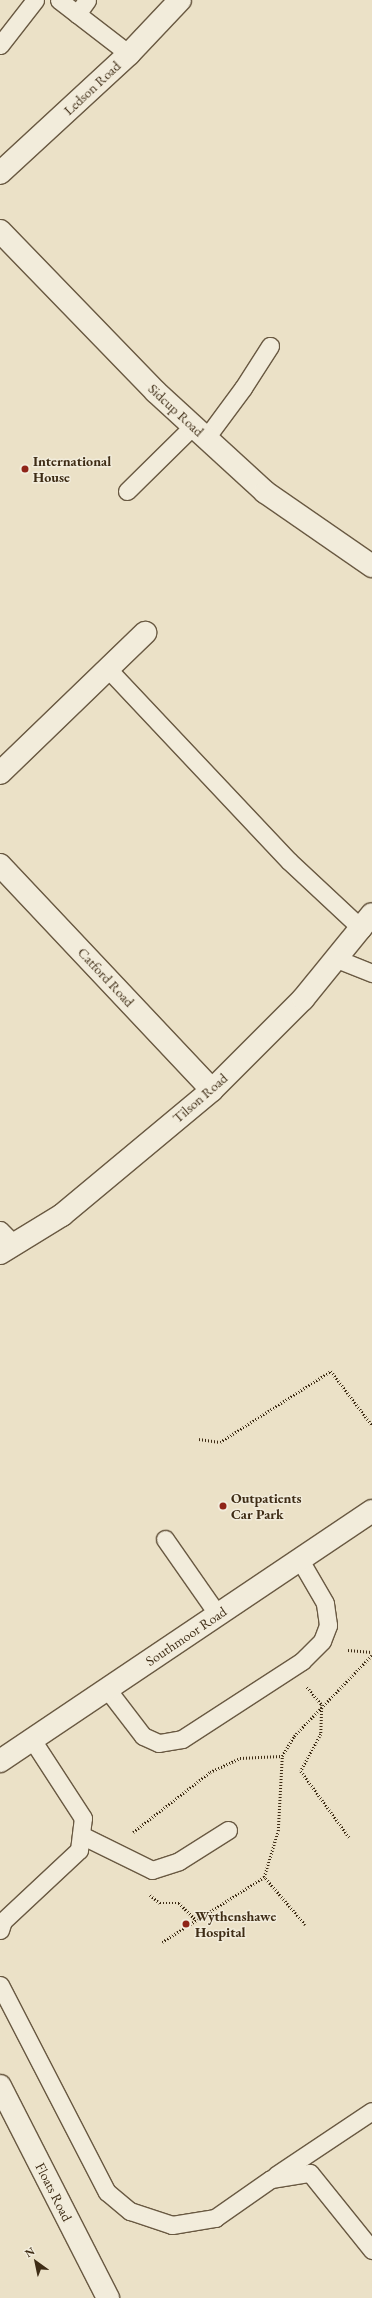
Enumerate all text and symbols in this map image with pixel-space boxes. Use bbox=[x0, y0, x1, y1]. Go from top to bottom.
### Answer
street label: Ledson Road bbox=[60, 57, 124, 119]
street label: Sidcup Road bbox=[145, 380, 207, 440]
place label: International House bbox=[33, 453, 111, 486]
marker: International House bbox=[20, 464, 30, 474]
street label: Catford Road bbox=[74, 944, 138, 1010]
street label: Tilson Road bbox=[169, 1070, 231, 1126]
place label: Outpatients Car Park bbox=[231, 1490, 302, 1522]
marker: Outpatients Car Park bbox=[218, 1501, 228, 1511]
street label: Southmoor Road bbox=[142, 1603, 230, 1669]
place label: Wythenshawe Hospital bbox=[195, 1908, 276, 1940]
marker: Wythenshawe Hospital bbox=[180, 1918, 192, 1930]
street label: Floats Road bbox=[32, 2160, 76, 2224]
north arrow bbox=[16, 2242, 56, 2282]
text: N bbox=[22, 2244, 37, 2260]

